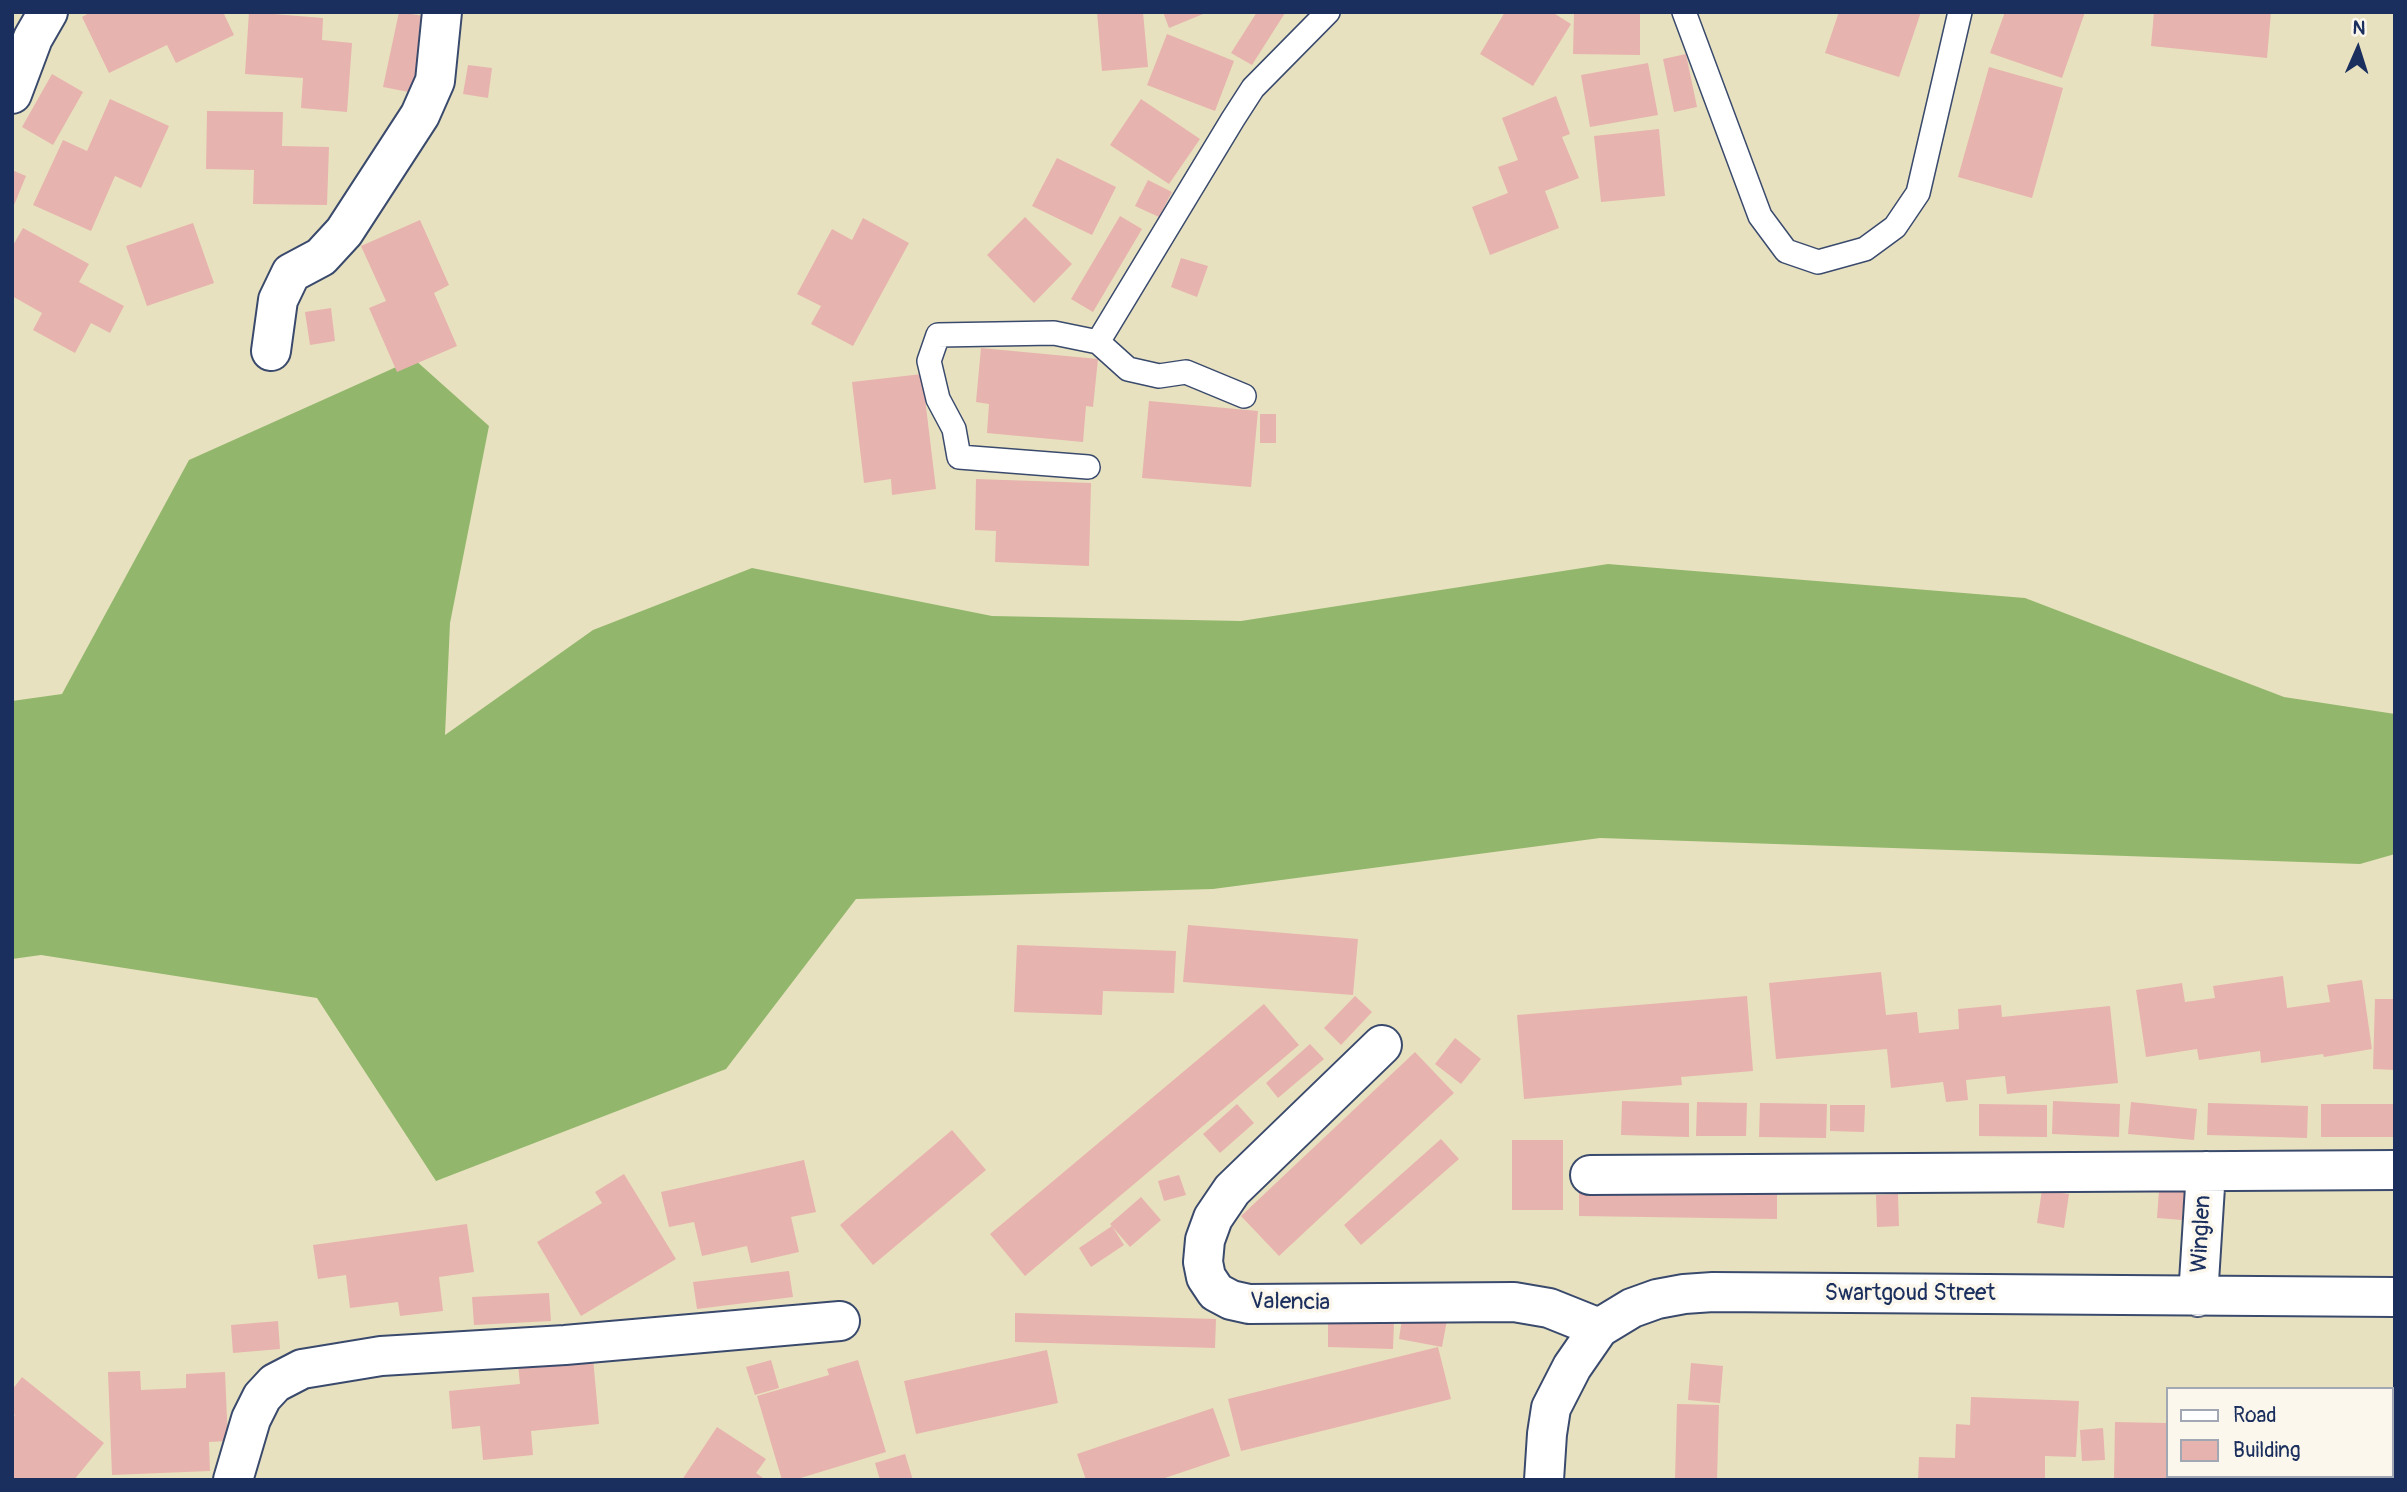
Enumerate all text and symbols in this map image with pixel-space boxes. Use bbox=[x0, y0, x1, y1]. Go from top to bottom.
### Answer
north arrow bbox=[2323, 14, 2393, 84]
text: N bbox=[2352, 16, 2366, 40]
street label: Winglen bbox=[2186, 1195, 2218, 1273]
street label: Swartgoud Street bbox=[1824, 1280, 1996, 1308]
street label: Valencia bbox=[1250, 1289, 1330, 1317]
legend bbox=[2166, 1387, 2393, 1478]
text: Road bbox=[2233, 1402, 2277, 1429]
text: Building bbox=[2233, 1437, 2300, 1464]

